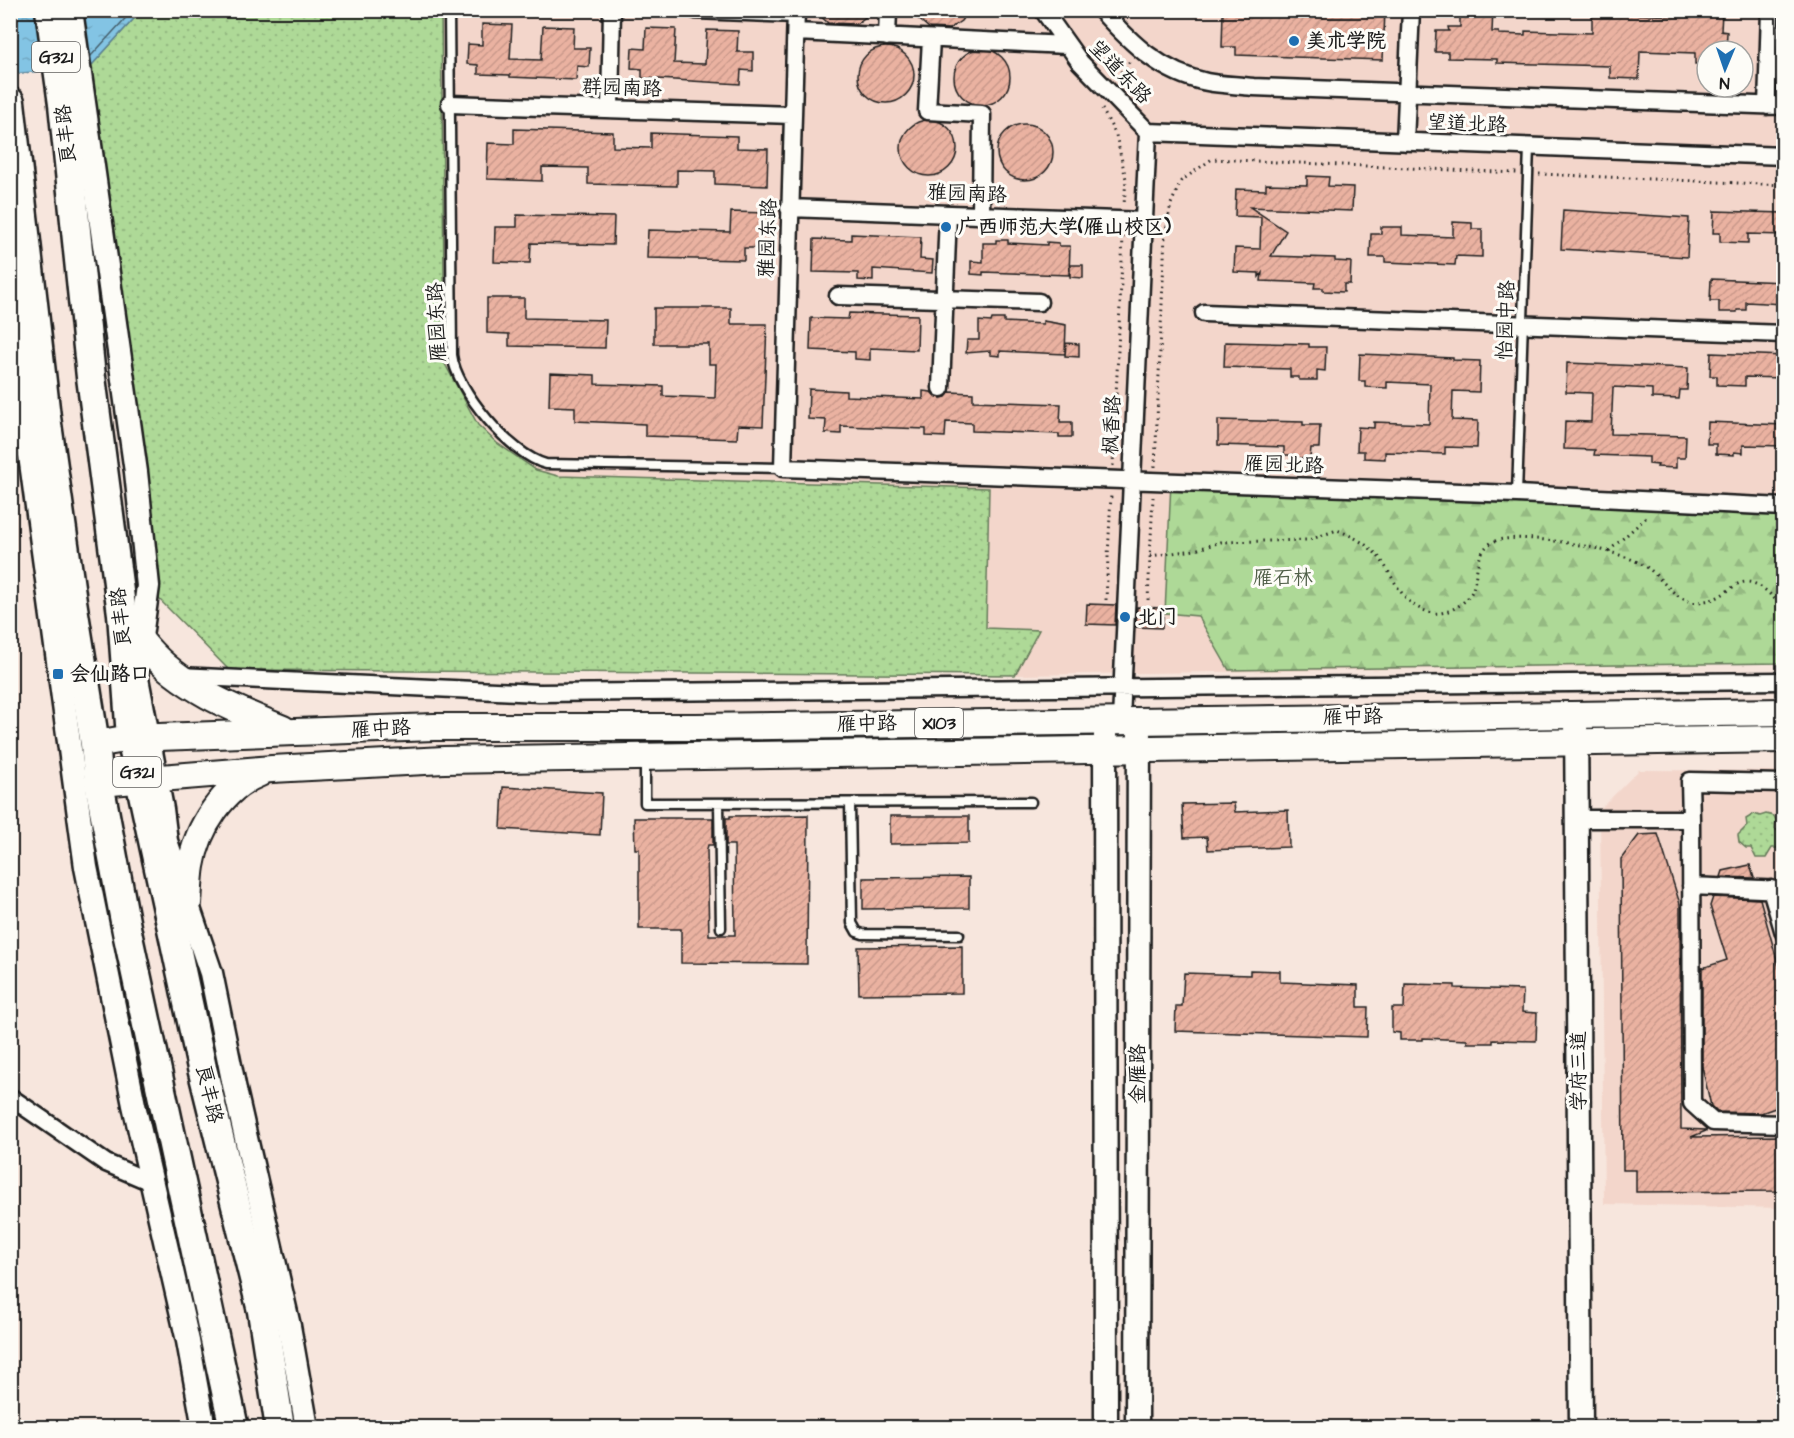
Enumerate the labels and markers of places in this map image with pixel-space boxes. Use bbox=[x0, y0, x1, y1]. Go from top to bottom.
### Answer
place label: 美术学院 bbox=[1306, 27, 1386, 55]
marker: 美术学院 bbox=[1287, 34, 1301, 48]
place label: 广西师范大学(雁山校区) bbox=[958, 213, 1171, 241]
marker: 广西师范大学(雁山校区) bbox=[939, 220, 953, 234]
place label: 北门 bbox=[1137, 603, 1177, 631]
marker: 北门 bbox=[1118, 610, 1132, 624]
place label: 会仙路口 bbox=[70, 660, 150, 688]
marker: 会仙路口 bbox=[51, 667, 65, 681]

